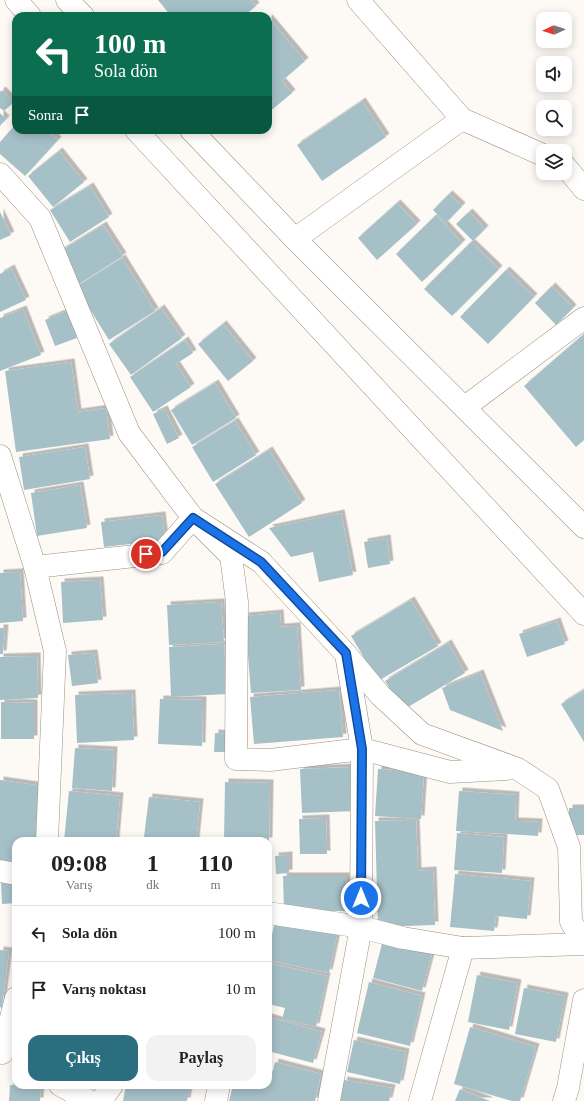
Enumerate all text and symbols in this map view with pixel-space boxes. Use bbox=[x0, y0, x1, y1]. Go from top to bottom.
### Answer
north arrow bbox=[536, 12, 572, 48]
map controls bbox=[536, 12, 572, 180]
icon: left bbox=[28, 28, 80, 80]
text: 100 m bbox=[94, 28, 166, 59]
button: sound bbox=[536, 56, 572, 92]
text: Sola dön bbox=[94, 61, 158, 81]
button: search bbox=[536, 100, 572, 136]
icon: arrive bbox=[71, 104, 93, 126]
text: Sonra bbox=[28, 107, 63, 123]
button: layers bbox=[536, 144, 572, 180]
pin bbox=[129, 537, 163, 571]
icon: arrive bbox=[135, 543, 157, 565]
text: 09:08 bbox=[51, 850, 107, 876]
text: 1 bbox=[147, 850, 159, 876]
text: 110 bbox=[198, 850, 233, 876]
text: Varış bbox=[66, 877, 92, 892]
text: dk bbox=[146, 877, 159, 892]
text: m bbox=[211, 877, 221, 892]
position arrow bbox=[340, 877, 382, 919]
icon: left bbox=[28, 923, 50, 945]
text: Sola dön bbox=[62, 925, 117, 941]
text: 100 m bbox=[218, 925, 256, 941]
icon: arrive bbox=[28, 979, 50, 1001]
text: Varış noktası bbox=[62, 981, 146, 997]
text: 10 m bbox=[226, 981, 256, 997]
button: Çıkış bbox=[28, 1035, 138, 1081]
button: Paylaş bbox=[146, 1035, 256, 1081]

